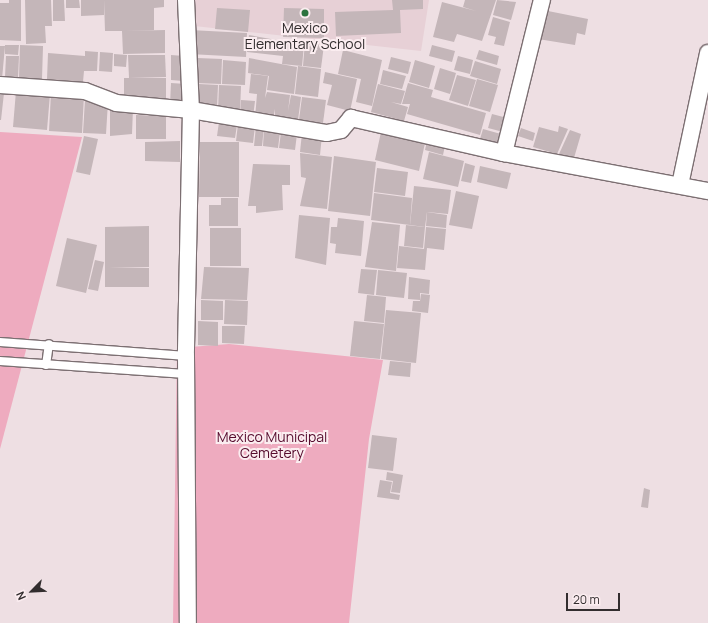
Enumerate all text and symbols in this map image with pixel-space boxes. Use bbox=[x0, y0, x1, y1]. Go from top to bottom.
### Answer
marker: Mexico Elementary School bbox=[300, 8, 310, 18]
place label: Mexico Elementary School bbox=[245, 20, 365, 52]
park label: Mexico Municipal Cemetery bbox=[217, 429, 327, 462]
north arrow bbox=[12, 571, 52, 611]
scale bar bbox=[568, 585, 622, 611]
text: N bbox=[12, 589, 29, 603]
text: 20 m bbox=[573, 591, 600, 608]

